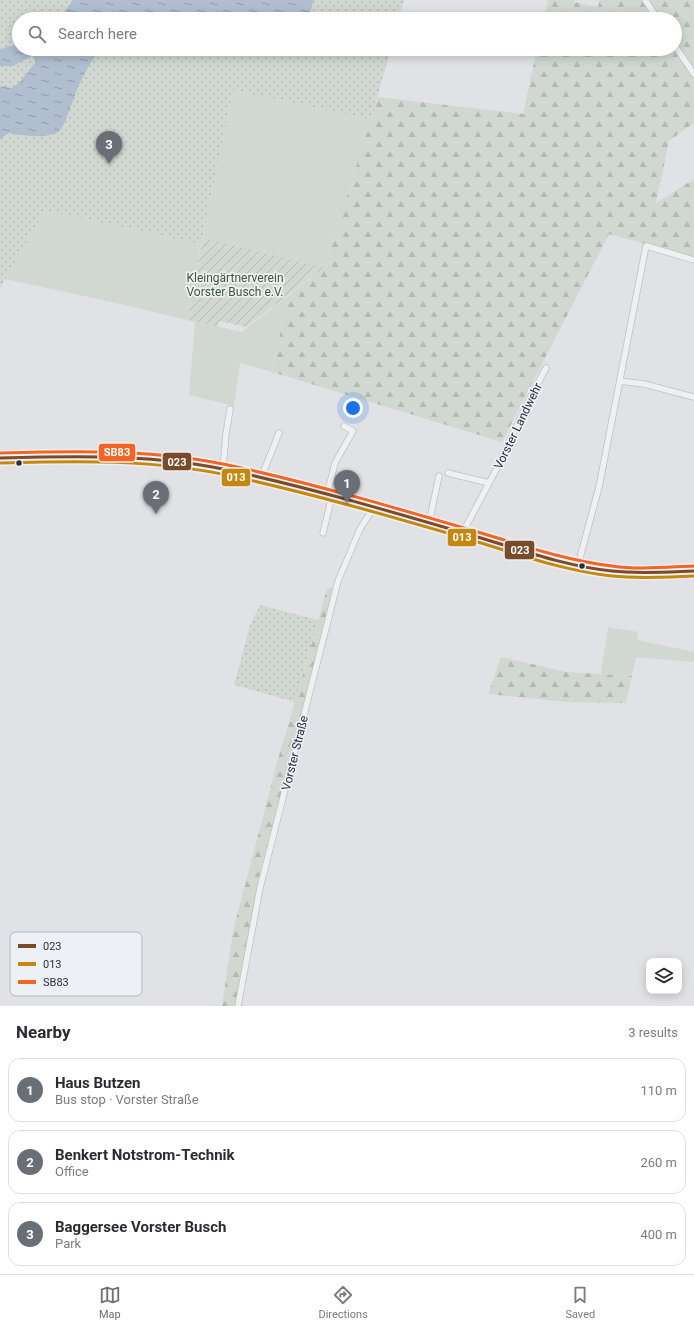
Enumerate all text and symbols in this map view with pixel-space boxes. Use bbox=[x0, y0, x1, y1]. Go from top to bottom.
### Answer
search box bbox=[12, 12, 682, 56]
icon: search bbox=[26, 23, 48, 45]
text: Search here bbox=[58, 25, 137, 43]
pin: 3 bbox=[96, 131, 122, 164]
park label: Kleingärtnerverein Vorster Busch e.V. bbox=[186, 271, 284, 299]
street label: Vorster Landwehr bbox=[491, 381, 545, 471]
your location bbox=[343, 398, 363, 418]
line badge: SB83 bbox=[98, 443, 136, 462]
text: SB83 bbox=[104, 446, 130, 459]
line badge: 023 bbox=[162, 452, 192, 471]
text: 023 bbox=[168, 456, 186, 469]
unlabelled marker bbox=[14, 458, 24, 468]
line badge: 013 bbox=[221, 468, 251, 487]
pin: 1 bbox=[334, 470, 360, 503]
text: 013 bbox=[227, 471, 245, 484]
pin: 2 bbox=[143, 481, 169, 514]
line badge: 013 bbox=[447, 528, 477, 547]
text: 013 bbox=[453, 531, 471, 544]
line badge: 023 bbox=[504, 540, 535, 560]
text: 023 bbox=[511, 544, 529, 557]
unlabelled marker bbox=[577, 561, 587, 571]
street label: Vorster Straße bbox=[279, 714, 311, 792]
legend bbox=[10, 932, 142, 996]
text: 023 bbox=[43, 940, 62, 953]
text: 013 bbox=[43, 958, 62, 971]
map controls bbox=[646, 958, 682, 994]
button: layers bbox=[646, 958, 682, 994]
text: SB83 bbox=[43, 976, 69, 989]
text: Nearby bbox=[16, 1022, 71, 1042]
text: 3 results bbox=[628, 1025, 678, 1040]
text: Haus Butzen bbox=[55, 1074, 141, 1092]
text: 1 bbox=[26, 1083, 34, 1098]
text: 110 m bbox=[640, 1083, 677, 1098]
text: Bus stop · Vorster Straße bbox=[55, 1092, 199, 1107]
text: Benkert Notstrom-Technik bbox=[55, 1146, 235, 1164]
text: 2 bbox=[26, 1155, 34, 1170]
text: 260 m bbox=[640, 1155, 677, 1170]
text: Office bbox=[55, 1164, 89, 1179]
text: Baggersee Vorster Busch bbox=[55, 1218, 226, 1236]
text: 3 bbox=[26, 1227, 34, 1242]
text: 400 m bbox=[640, 1227, 677, 1242]
text: Park bbox=[55, 1236, 81, 1251]
tab: Map bbox=[99, 1284, 121, 1321]
tab: Directions bbox=[318, 1284, 368, 1321]
tab: Saved bbox=[565, 1284, 595, 1321]

